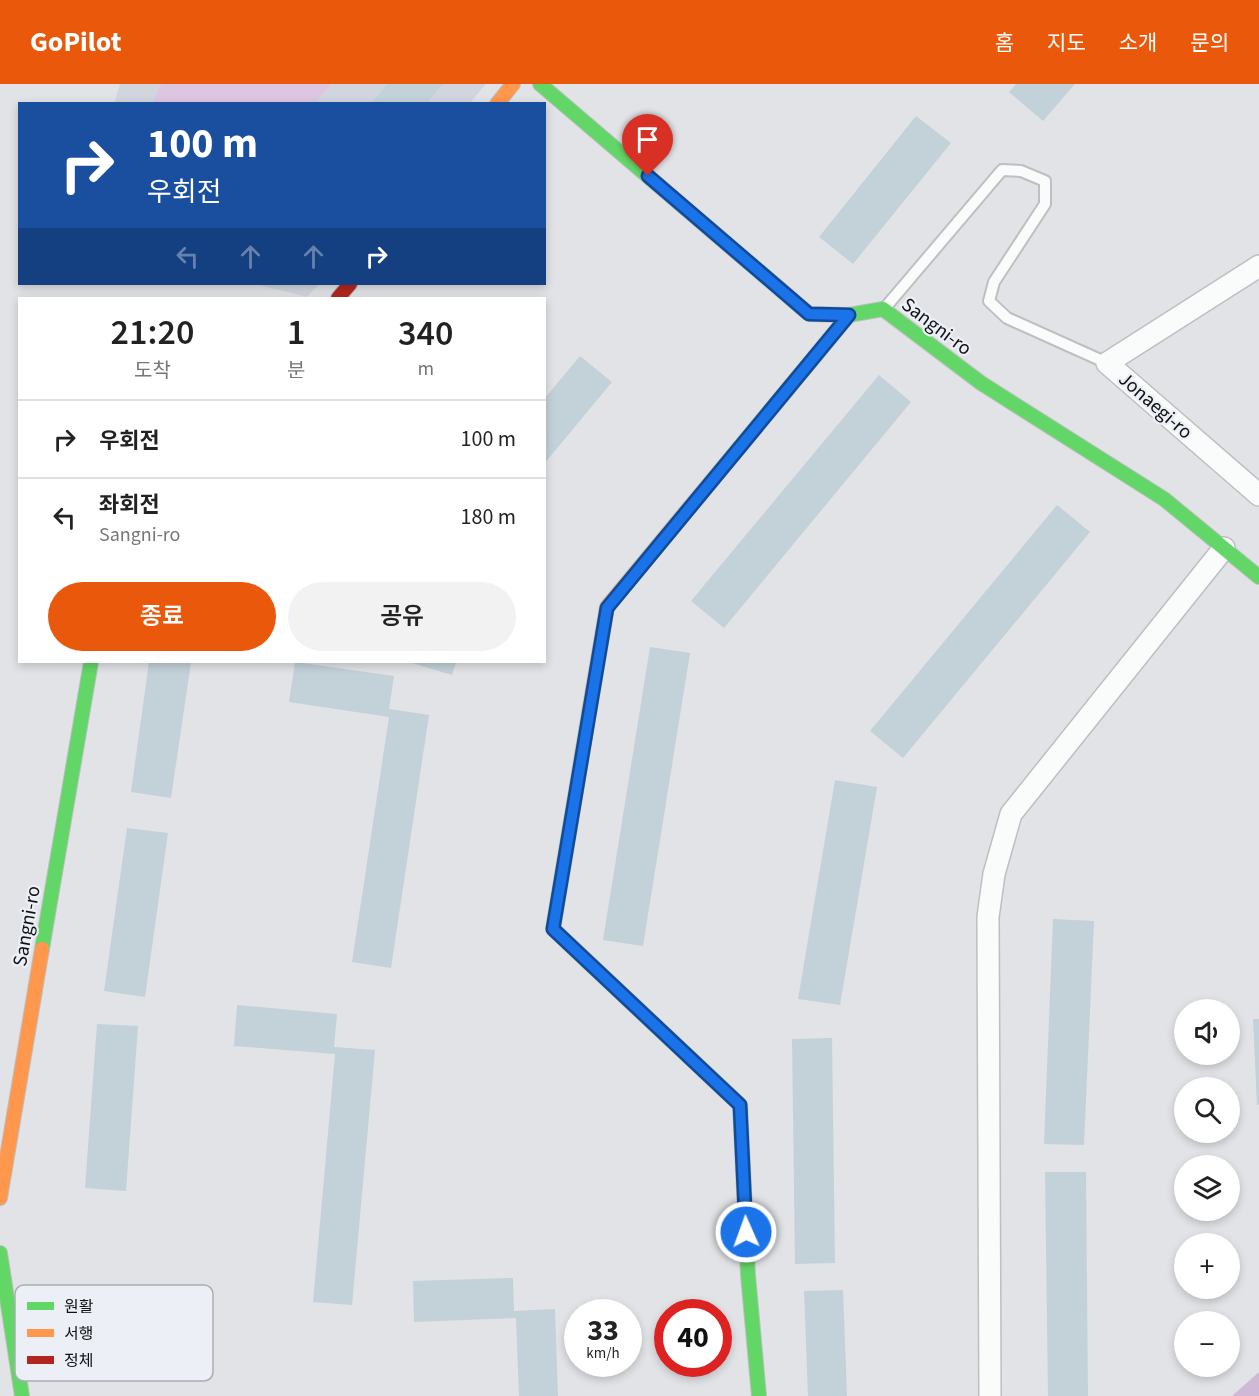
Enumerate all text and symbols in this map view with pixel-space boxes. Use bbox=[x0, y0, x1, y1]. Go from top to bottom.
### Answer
text: GoPilot bbox=[30, 22, 121, 62]
text: 홈 bbox=[995, 28, 1014, 58]
text: 지도 bbox=[1047, 28, 1086, 58]
text: 소개 bbox=[1119, 28, 1157, 58]
text: 문의 bbox=[1190, 28, 1229, 58]
text: 100 m bbox=[147, 114, 258, 174]
pin bbox=[622, 114, 673, 176]
icon: arrive bbox=[631, 123, 664, 156]
icon: right bbox=[48, 126, 126, 204]
text: 우회전 bbox=[147, 173, 222, 212]
icon: left bbox=[171, 240, 204, 273]
icon: ahead bbox=[234, 240, 267, 273]
icon: ahead bbox=[297, 240, 330, 273]
icon: right bbox=[360, 240, 393, 273]
street label: Sangni-ro bbox=[895, 291, 977, 362]
text: 21:20 bbox=[111, 307, 194, 358]
text: 1 bbox=[287, 307, 305, 358]
text: 340 bbox=[398, 308, 453, 359]
text: m bbox=[417, 355, 434, 383]
text: 도착 bbox=[134, 357, 171, 385]
text: 분 bbox=[287, 357, 305, 385]
street label: Jonaegi-ro bbox=[1112, 366, 1198, 446]
icon: right bbox=[48, 423, 81, 456]
text: 100 m bbox=[461, 423, 516, 455]
text: 우회전 bbox=[99, 425, 160, 457]
text: 좌회전 bbox=[99, 489, 160, 521]
icon: left bbox=[48, 501, 81, 534]
text: 180 m bbox=[461, 501, 516, 533]
text: Sangni-ro bbox=[99, 521, 180, 549]
button: 종료 bbox=[48, 582, 276, 651]
button: 공유 bbox=[288, 582, 516, 651]
street label: Sangni-ro bbox=[6, 884, 48, 969]
map controls bbox=[1174, 999, 1240, 1377]
button: sound bbox=[1174, 999, 1240, 1065]
button: search bbox=[1174, 1077, 1240, 1143]
button: layers bbox=[1174, 1155, 1240, 1221]
position arrow bbox=[714, 1200, 778, 1264]
button: + bbox=[1174, 1233, 1240, 1299]
legend bbox=[15, 1285, 213, 1381]
text: 원활 bbox=[64, 1296, 94, 1318]
speed limit sign: 40 bbox=[654, 1299, 732, 1377]
text: 33 bbox=[587, 1309, 619, 1352]
button: − bbox=[1174, 1311, 1240, 1377]
text: 서행 bbox=[64, 1323, 93, 1345]
text: km/h bbox=[586, 1343, 620, 1364]
text: 정체 bbox=[64, 1350, 93, 1372]

